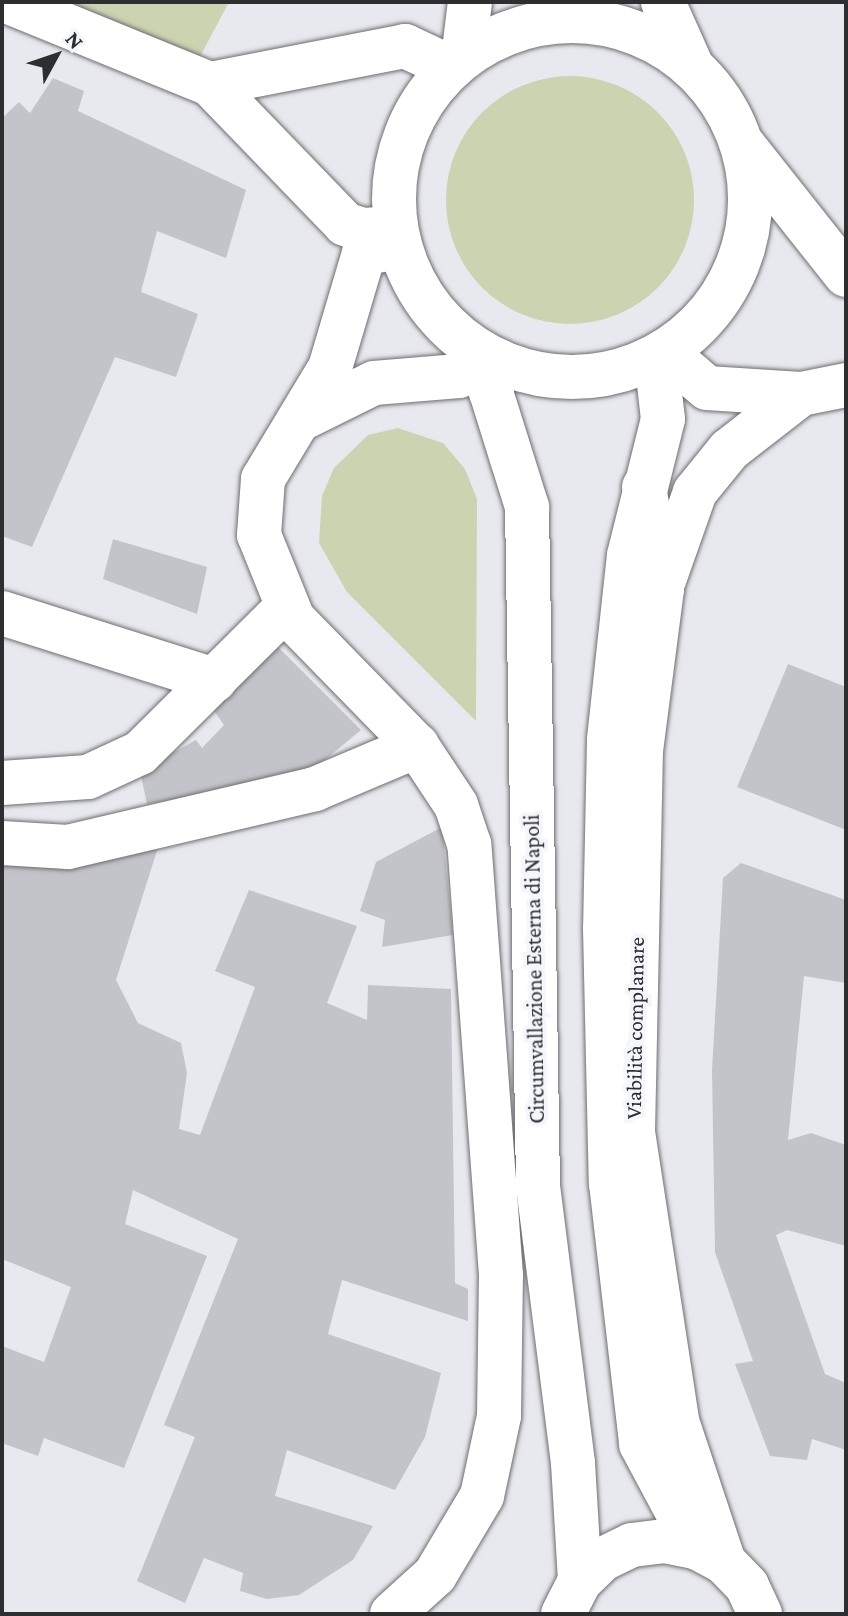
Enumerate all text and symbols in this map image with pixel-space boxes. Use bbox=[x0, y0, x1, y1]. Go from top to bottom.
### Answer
north arrow bbox=[16, 16, 96, 96]
text: N bbox=[60, 26, 89, 54]
street label: Circumvallazione Esterna di Napoli bbox=[518, 814, 550, 1124]
street label: Viabilità complanare bbox=[620, 937, 650, 1119]

